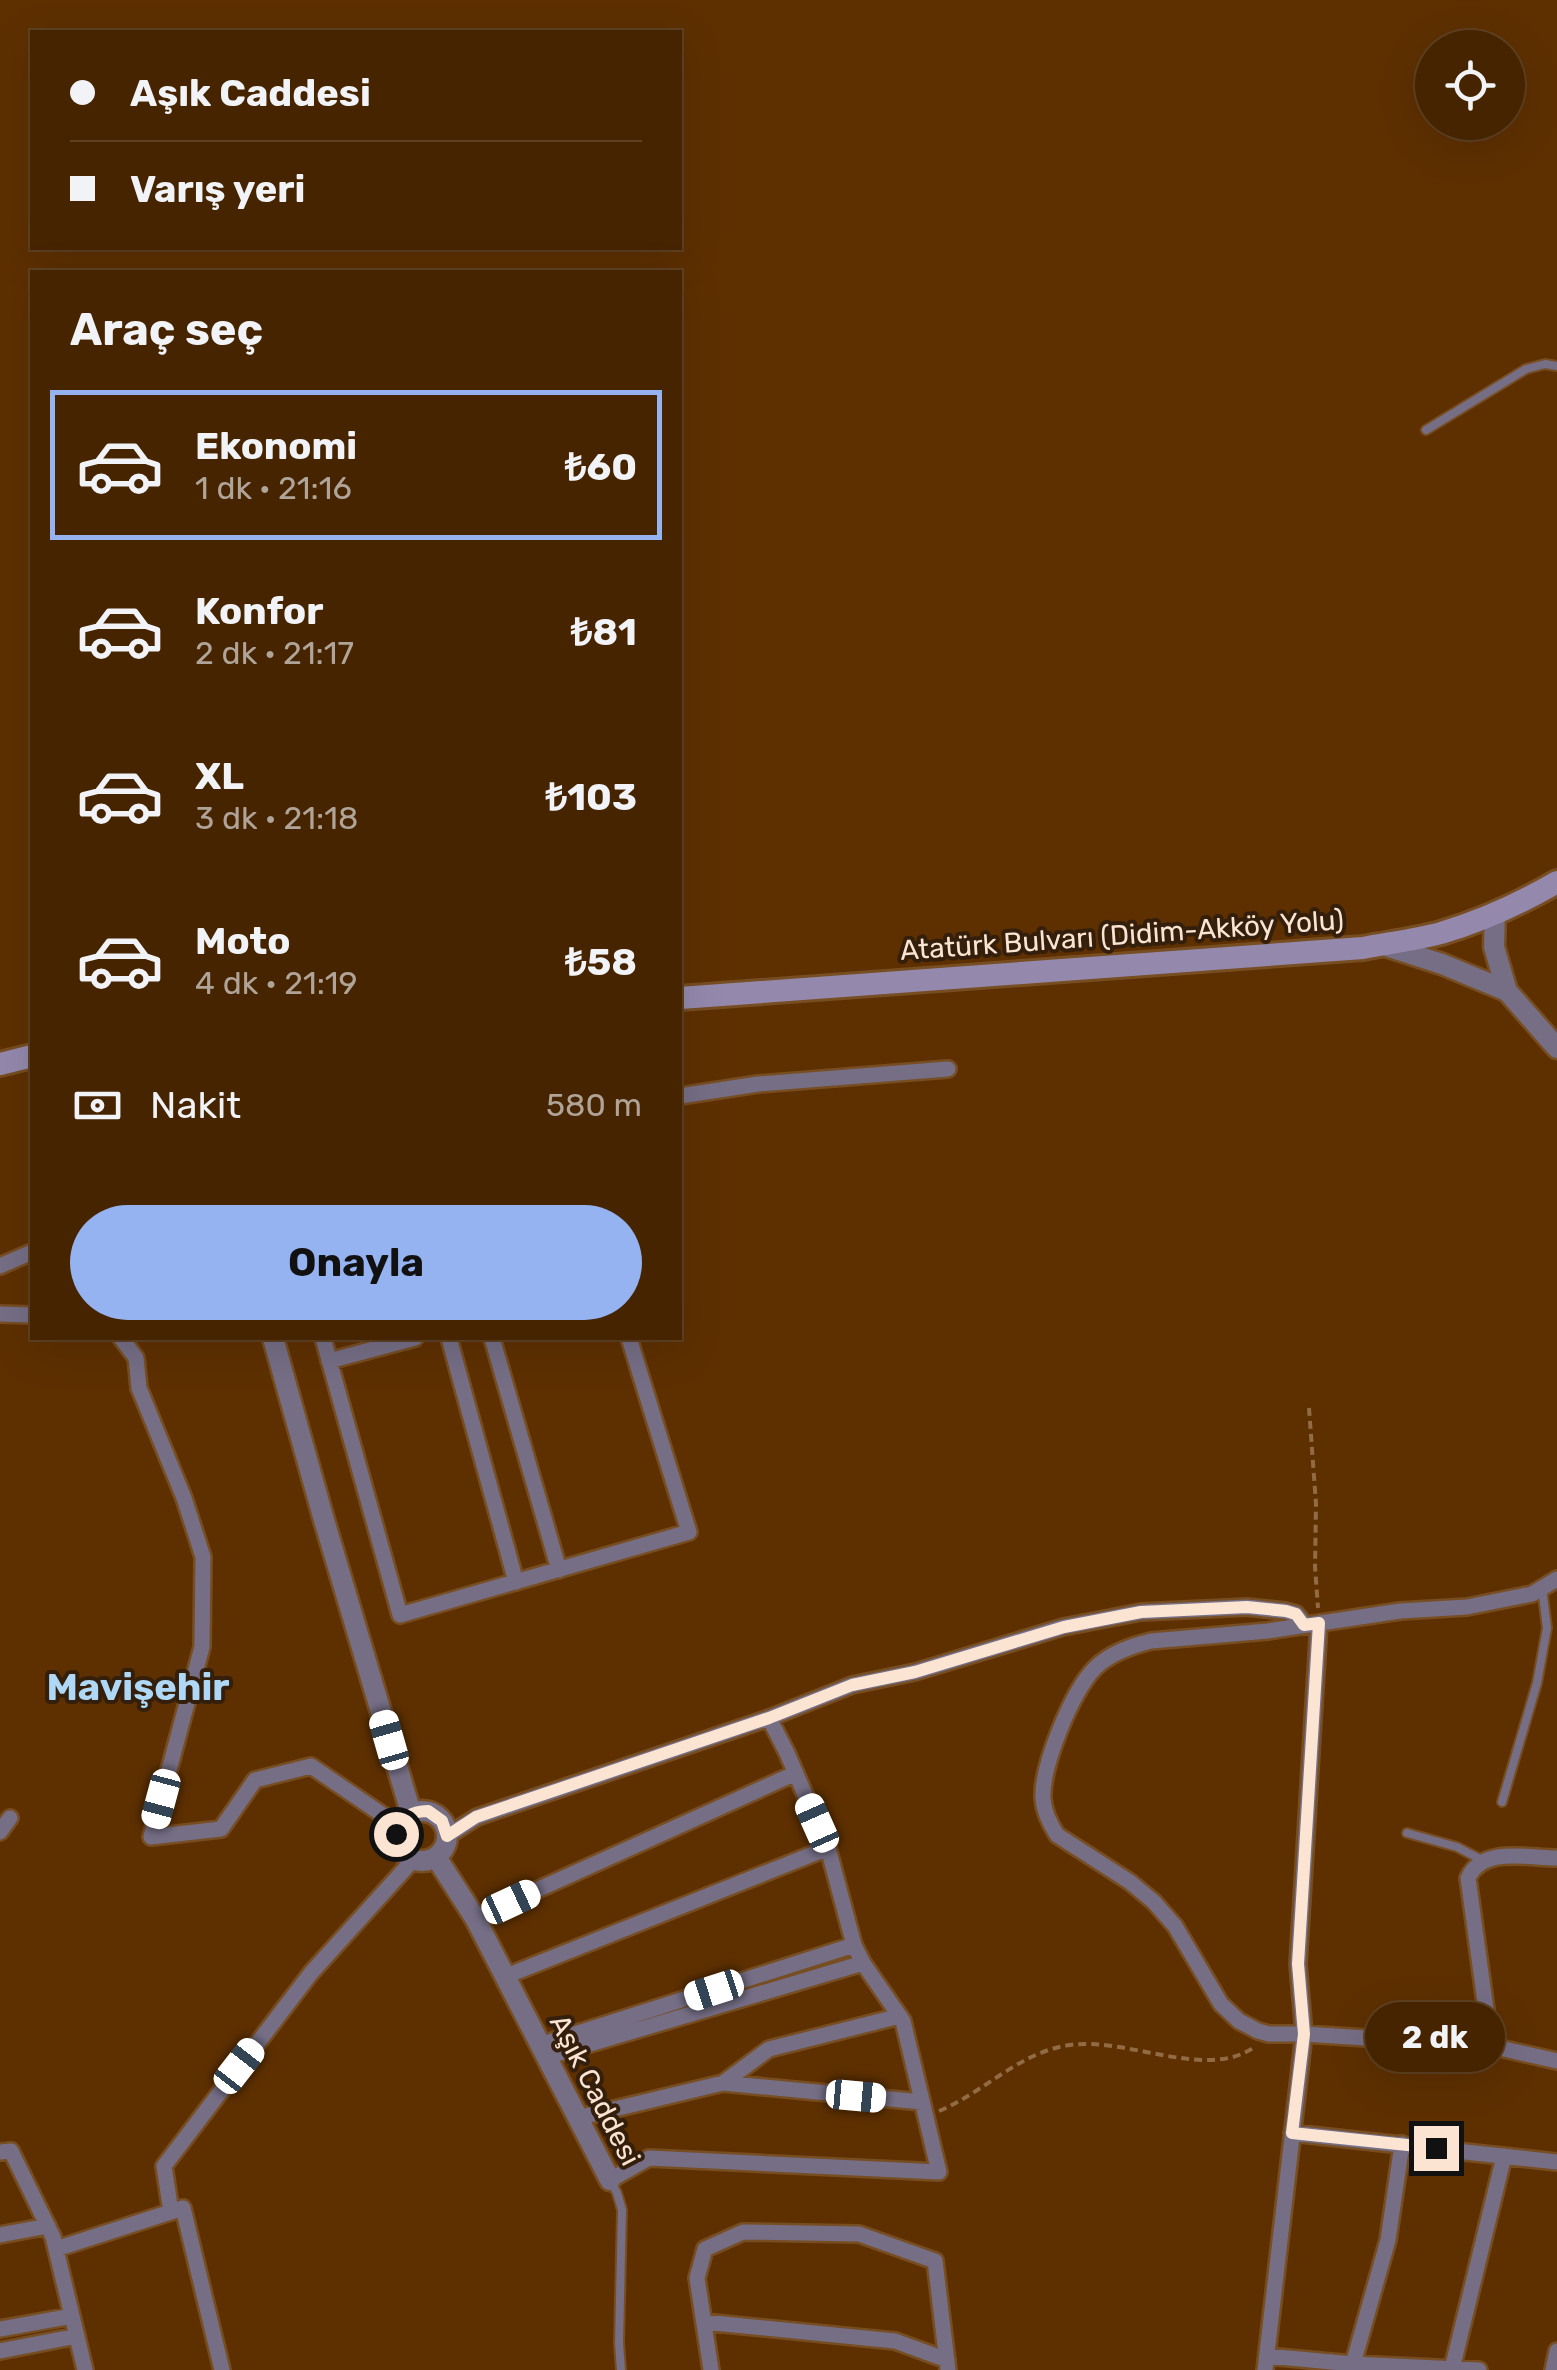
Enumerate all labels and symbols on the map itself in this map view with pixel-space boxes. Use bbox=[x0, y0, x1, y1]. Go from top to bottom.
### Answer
street label: Atatürk Bulvarı (Didim-Akköy Yolu) bbox=[899, 903, 1345, 967]
district label: Mavişehir bbox=[46, 1664, 230, 1710]
car bbox=[366, 1707, 412, 1773]
car bbox=[139, 1766, 183, 1832]
car bbox=[791, 1789, 843, 1857]
route start bbox=[374, 1812, 419, 1857]
car bbox=[477, 1876, 545, 1928]
car bbox=[681, 1966, 747, 2014]
callout: 2 dk bbox=[1366, 2003, 1506, 2073]
street label: Aşık Caddesi bbox=[543, 2009, 647, 2171]
car bbox=[209, 2033, 269, 2099]
car bbox=[825, 2078, 887, 2114]
route end bbox=[1414, 2126, 1459, 2171]

